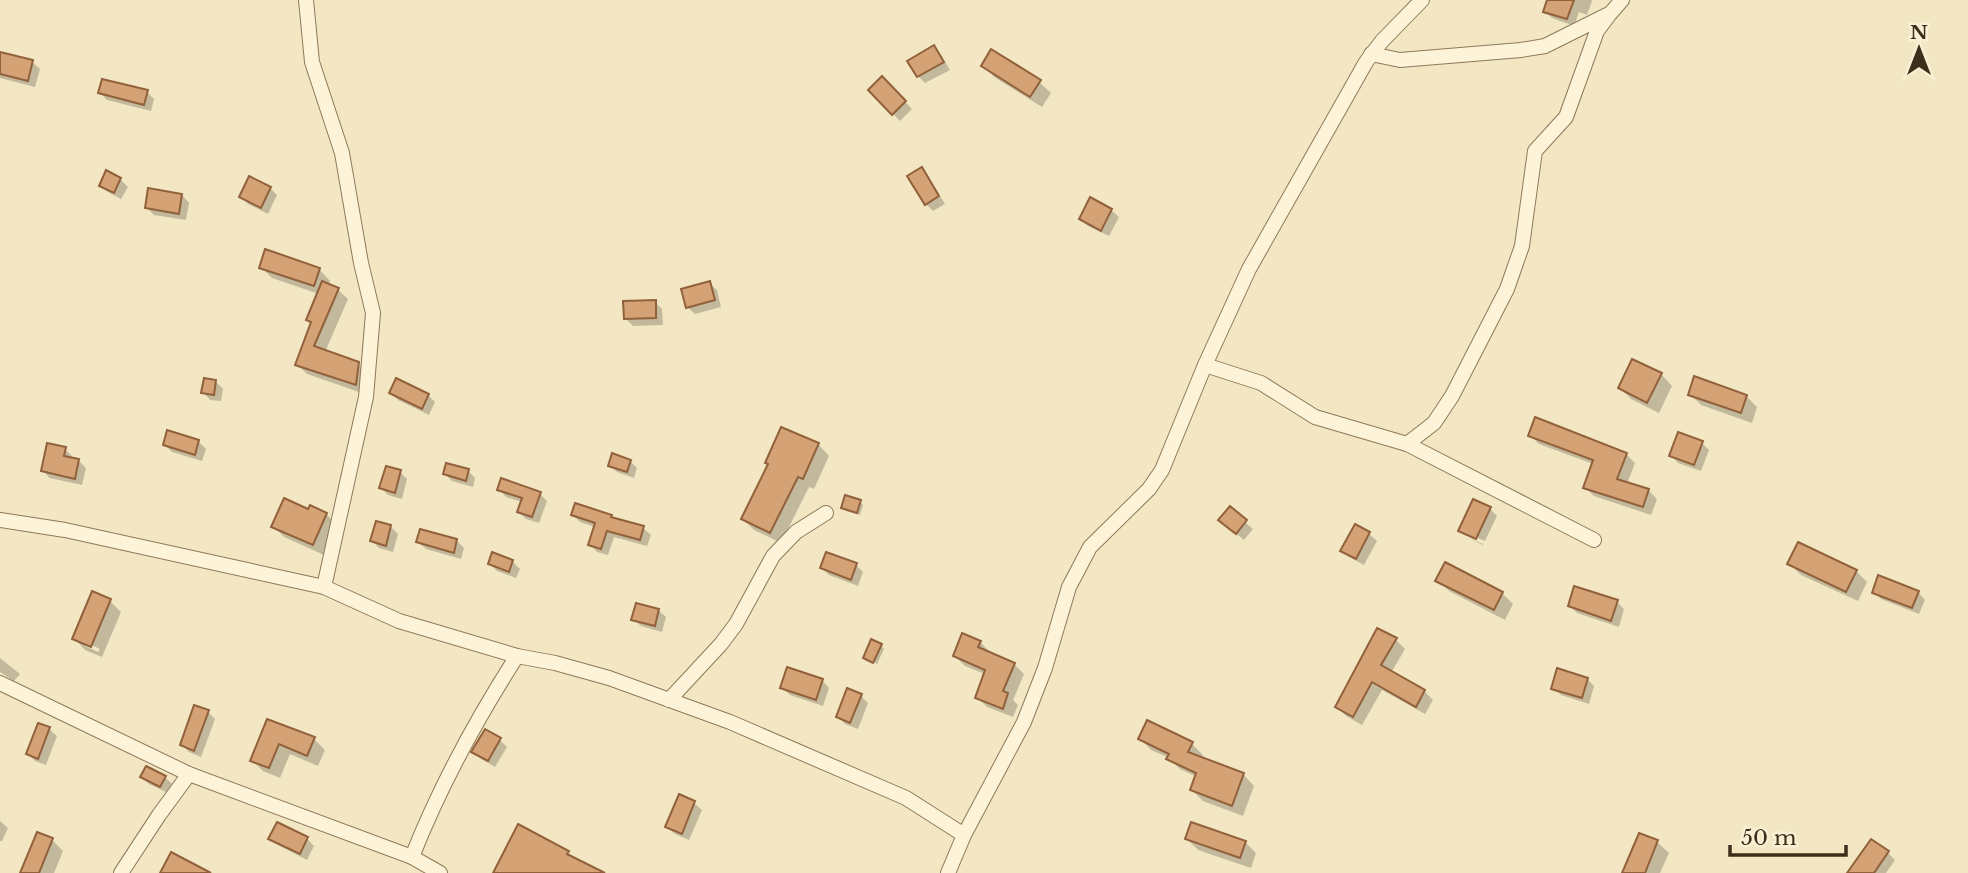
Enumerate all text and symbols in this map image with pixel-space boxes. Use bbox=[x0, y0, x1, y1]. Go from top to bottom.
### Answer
north arrow bbox=[1884, 14, 1954, 84]
text: N bbox=[1910, 21, 1928, 44]
scale bar bbox=[1730, 814, 1846, 858]
text: 50 m bbox=[1741, 825, 1797, 851]

